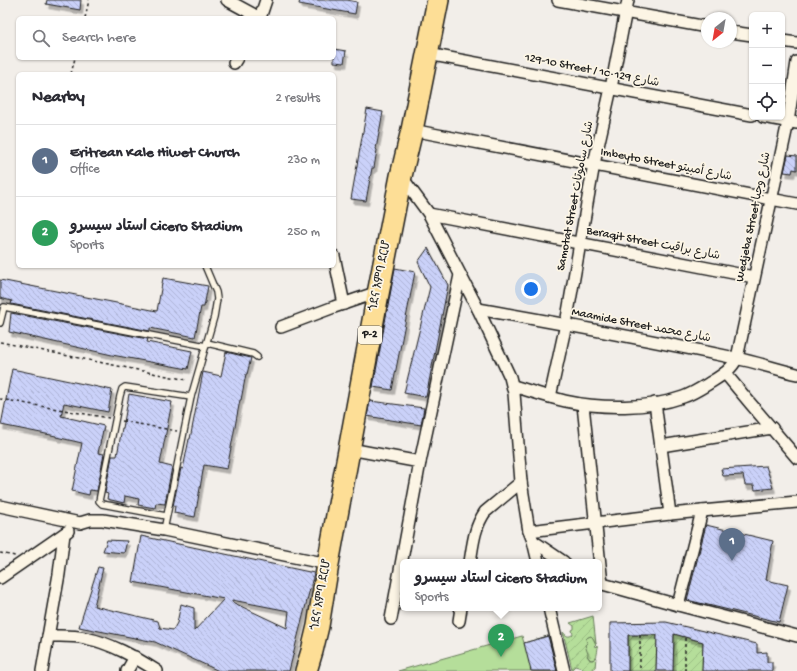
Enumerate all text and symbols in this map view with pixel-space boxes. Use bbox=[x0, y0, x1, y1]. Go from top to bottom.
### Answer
north arrow bbox=[701, 12, 737, 48]
map controls bbox=[749, 12, 785, 120]
button: + bbox=[749, 12, 785, 48]
search box bbox=[16, 16, 336, 60]
icon: search bbox=[30, 27, 52, 49]
text: Search here bbox=[62, 29, 136, 47]
button: − bbox=[749, 48, 785, 84]
street label: 129-10 Street / شارع 129-10 bbox=[523, 51, 660, 91]
button: locate bbox=[749, 84, 785, 120]
text: Nearby bbox=[32, 88, 85, 108]
text: 2 results bbox=[275, 91, 320, 106]
street label: Samotat Street شارع ساموتات bbox=[555, 120, 597, 272]
street label: Imbeyto Street شارع أمبيتو bbox=[599, 143, 733, 185]
text: Eritrean Kale Hiwet Church bbox=[70, 144, 240, 162]
street label: Wedjeba Street شارع وجبا bbox=[733, 151, 775, 283]
text: 1 bbox=[42, 153, 48, 168]
text: 230 m bbox=[287, 153, 320, 168]
text: Office bbox=[70, 162, 100, 177]
text: استاد سيسرو Cicero Stadium bbox=[70, 218, 243, 236]
street label: Beraqit Street شارع براقيت bbox=[584, 224, 721, 264]
text: 2 bbox=[42, 225, 48, 240]
text: 250 m bbox=[287, 225, 320, 240]
text: Sports bbox=[70, 238, 104, 253]
street label: ጎደና እምባ ደርሆ bbox=[367, 239, 395, 313]
your location bbox=[521, 279, 541, 299]
street label: Maamide Street شارع محمد bbox=[570, 306, 712, 346]
road number: P-2 bbox=[358, 326, 382, 344]
pin: 1 bbox=[719, 528, 745, 561]
street label: ጎደና እምባ ደርሆ bbox=[309, 558, 335, 632]
popup bbox=[400, 559, 602, 611]
text: استاد سيسرو Cicero Stadium bbox=[415, 570, 587, 588]
text: Sports bbox=[415, 590, 449, 605]
pin: 2 bbox=[488, 624, 514, 657]

